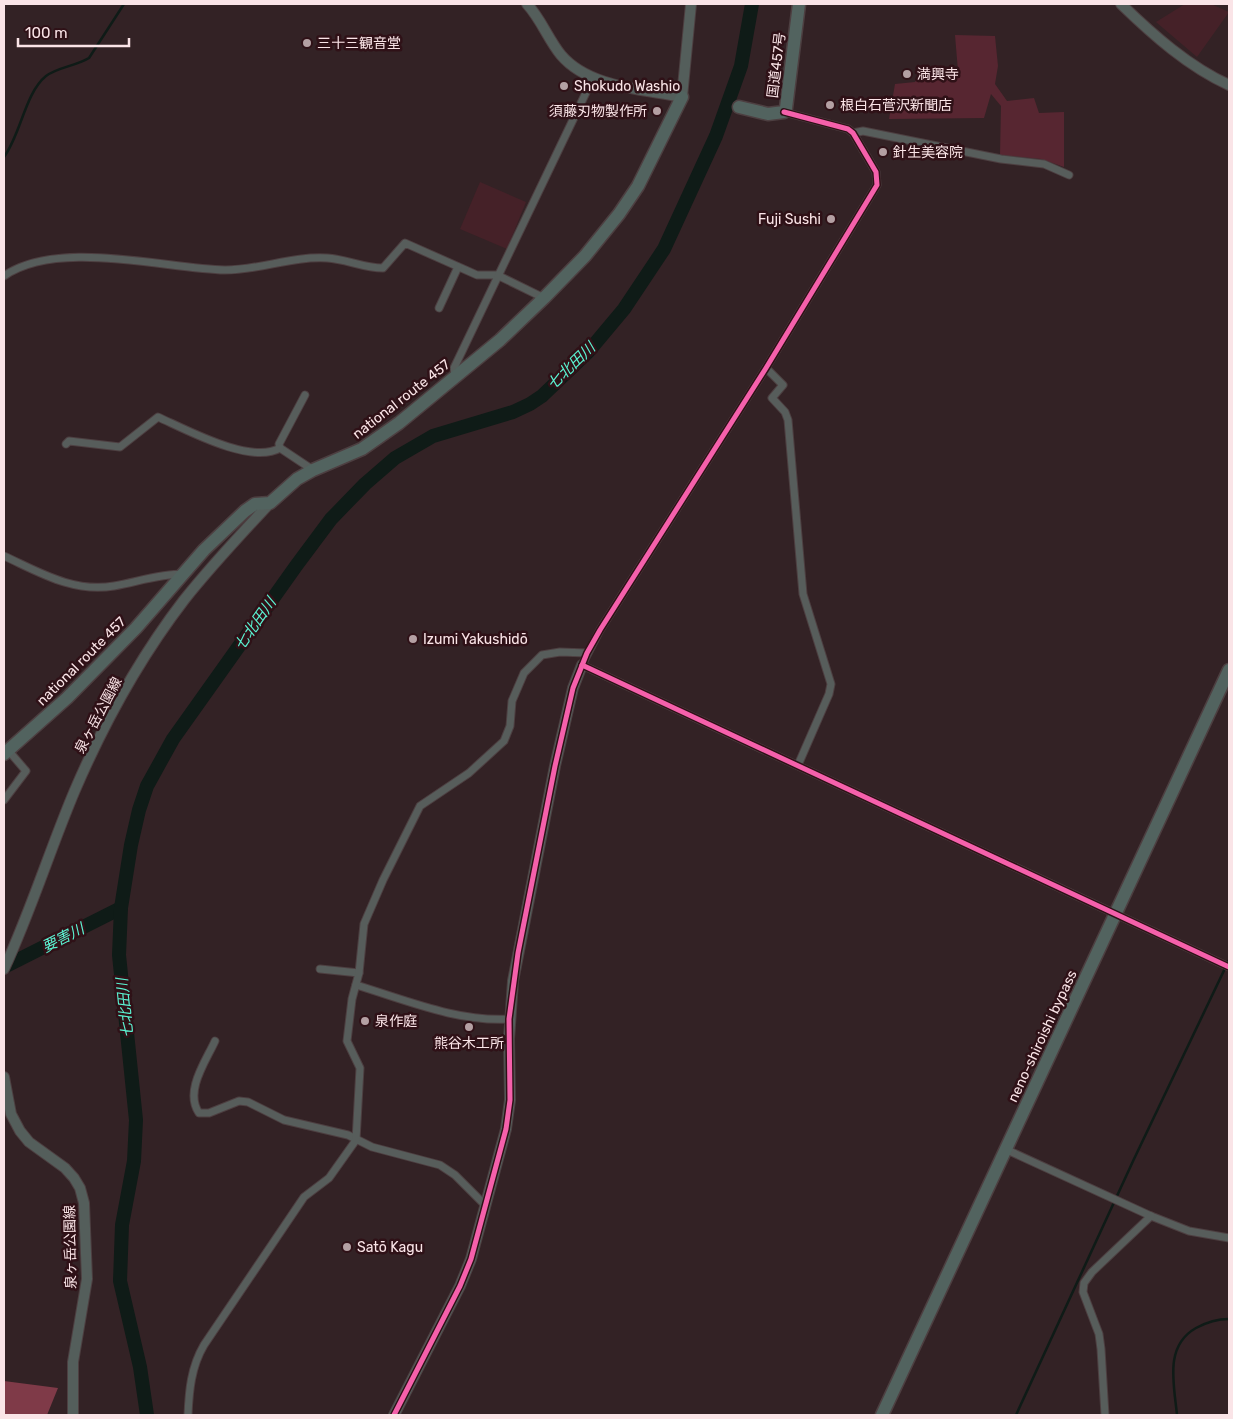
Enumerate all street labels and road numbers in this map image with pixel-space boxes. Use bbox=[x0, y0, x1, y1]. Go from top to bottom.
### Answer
street label: 国道457号 bbox=[764, 31, 789, 99]
street label: national route 457 bbox=[349, 356, 453, 443]
street label: national route 457 bbox=[33, 613, 129, 709]
street label: 泉ヶ岳公園線 bbox=[71, 674, 126, 756]
street label: neno-shiroishi bypass bbox=[1004, 967, 1081, 1105]
street label: 泉ヶ岳公園線 bbox=[61, 1205, 80, 1289]

